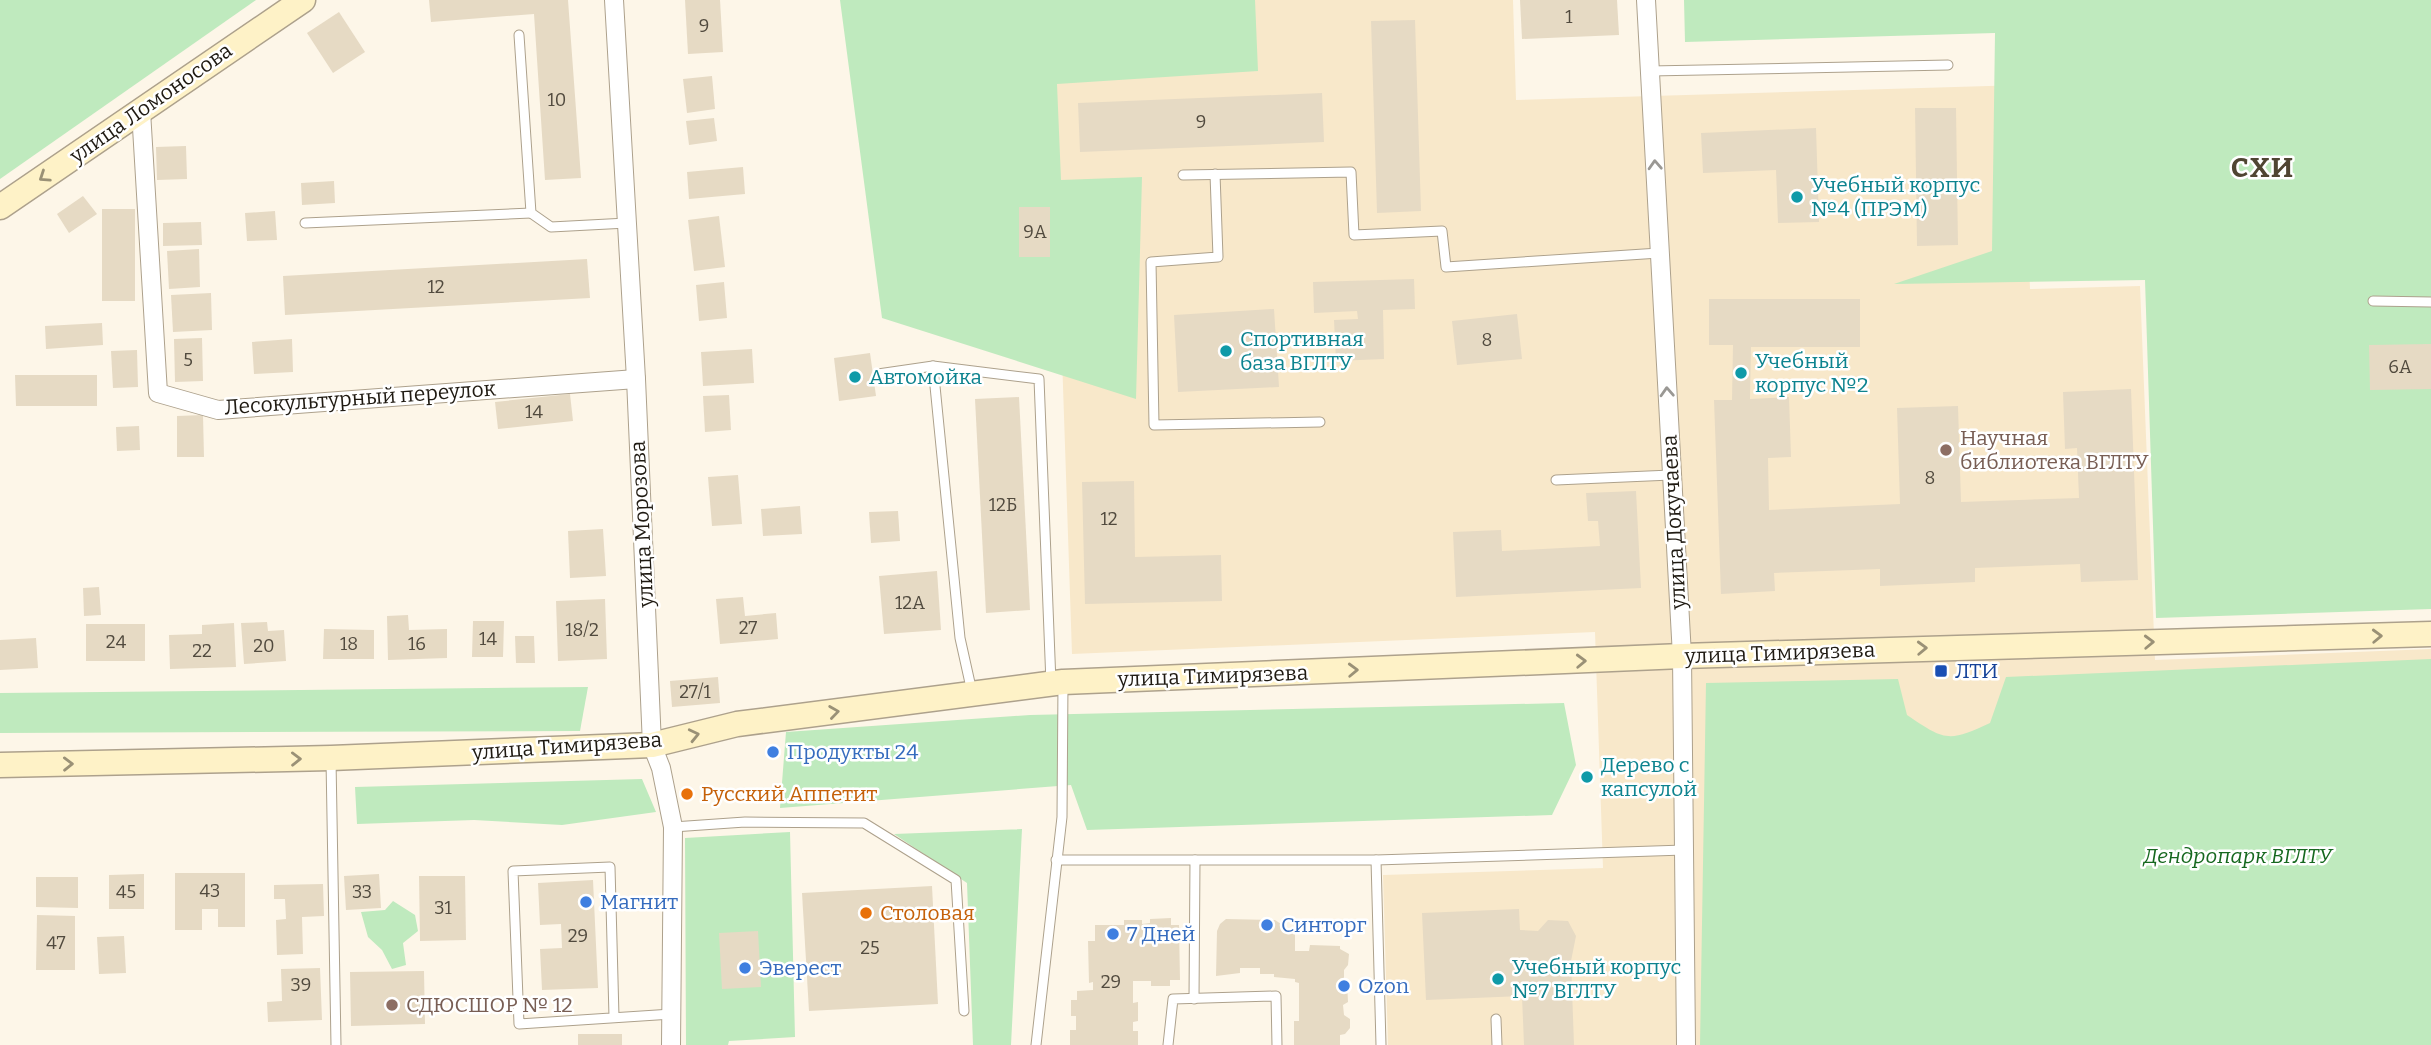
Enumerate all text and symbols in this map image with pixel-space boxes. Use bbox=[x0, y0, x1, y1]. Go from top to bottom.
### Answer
house number: 1 bbox=[1565, 6, 1573, 28]
house number: 9 bbox=[699, 15, 709, 37]
street label: улица Ломоносова bbox=[64, 37, 238, 169]
house number: 10 bbox=[548, 89, 566, 111]
house number: 9 bbox=[1196, 111, 1206, 133]
district label: СХИ bbox=[2231, 151, 2295, 184]
one-way arrow bbox=[1647, 159, 1662, 170]
one-way arrow bbox=[39, 169, 52, 181]
place label: Учебный корпус №4 (ПРЭМ) bbox=[1811, 172, 1980, 222]
marker: Учебный корпус №4 (ПРЭМ) bbox=[1789, 189, 1805, 205]
house number: 9А bbox=[1023, 221, 1047, 243]
house number: 12 bbox=[427, 276, 445, 298]
place label: Спортивная база ВГЛТУ bbox=[1240, 326, 1364, 376]
house number: 8 bbox=[1482, 329, 1492, 351]
marker: Спортивная база ВГЛТУ bbox=[1218, 343, 1234, 359]
place label: Учебный корпус №2 bbox=[1755, 348, 1868, 398]
house number: 5 bbox=[183, 349, 193, 371]
house number: 6А bbox=[2388, 356, 2412, 378]
place label: Автомойка bbox=[869, 364, 982, 390]
marker: Учебный корпус №2 bbox=[1733, 365, 1749, 381]
marker: Автомойка bbox=[847, 369, 863, 385]
street label: Лесокультурный переулок bbox=[223, 375, 497, 420]
one-way arrow bbox=[1659, 386, 1674, 397]
house number: 14 bbox=[525, 401, 543, 423]
place label: Научная библиотека ВГЛТУ bbox=[1960, 425, 2150, 475]
street label: улица Докучаева bbox=[1656, 434, 1692, 611]
street label: улица Морозова bbox=[625, 440, 659, 609]
marker: Научная библиотека ВГЛТУ bbox=[1938, 442, 1954, 458]
house number: 8 bbox=[1925, 467, 1935, 489]
house number: 12Б bbox=[989, 494, 1017, 516]
house number: 12 bbox=[1100, 508, 1118, 530]
house number: 12А bbox=[895, 592, 925, 614]
house number: 27 bbox=[739, 617, 757, 639]
house number: 18/2 bbox=[565, 619, 599, 641]
house number: 14 bbox=[479, 628, 497, 650]
one-way arrow bbox=[2371, 628, 2382, 643]
house number: 24 bbox=[106, 631, 127, 653]
house number: 18 bbox=[340, 633, 358, 655]
house number: 16 bbox=[408, 633, 426, 655]
one-way arrow bbox=[2144, 634, 2155, 650]
house number: 20 bbox=[253, 635, 275, 657]
street label: улица Тимирязева bbox=[1683, 637, 1876, 669]
house number: 22 bbox=[192, 640, 212, 662]
one-way arrow bbox=[1917, 641, 1928, 656]
one-way arrow bbox=[1575, 654, 1586, 669]
place label: ЛТИ bbox=[1955, 658, 1998, 684]
street label: улица Тимирязева bbox=[1116, 660, 1309, 692]
one-way arrow bbox=[1348, 663, 1359, 678]
marker: ЛТИ bbox=[1933, 663, 1949, 679]
house number: 27/1 bbox=[679, 681, 711, 703]
one-way arrow bbox=[828, 705, 840, 720]
street label: улица Тимирязева bbox=[470, 726, 663, 766]
one-way arrow bbox=[688, 728, 700, 743]
place label: Продукты 24 bbox=[787, 739, 918, 765]
marker: Продукты 24 bbox=[765, 744, 781, 760]
one-way arrow bbox=[291, 751, 301, 767]
place label: Дерево с капсулой bbox=[1601, 752, 1697, 802]
one-way arrow bbox=[63, 756, 74, 771]
marker: Дерево с капсулой bbox=[1579, 769, 1595, 785]
place label: Русский Аппетит bbox=[701, 781, 878, 807]
marker: Русский Аппетит bbox=[679, 786, 695, 802]
park label: Дендропарк ВГЛТУ bbox=[2142, 843, 2334, 869]
house number: 43 bbox=[200, 880, 220, 902]
house number: 45 bbox=[116, 881, 136, 903]
house number: 33 bbox=[352, 881, 372, 903]
place label: Магнит bbox=[600, 889, 678, 915]
marker: Магнит bbox=[578, 894, 594, 910]
house number: 31 bbox=[434, 897, 452, 919]
place label: Столовая bbox=[880, 900, 975, 926]
marker: Столовая bbox=[858, 905, 874, 921]
place label: Синторг bbox=[1281, 912, 1366, 938]
marker: Синторг bbox=[1259, 917, 1275, 933]
place label: 7 Дней bbox=[1127, 921, 1196, 947]
house number: 29 bbox=[568, 925, 588, 947]
marker: 7 Дней bbox=[1105, 926, 1121, 942]
house number: 47 bbox=[46, 932, 66, 954]
house number: 25 bbox=[860, 937, 880, 959]
place label: Учебный корпус №7 ВГЛТУ bbox=[1512, 954, 1681, 1004]
place label: Эверест bbox=[759, 955, 841, 981]
marker: Эверест bbox=[737, 960, 753, 976]
house number: 29 bbox=[1101, 971, 1121, 993]
marker: Учебный корпус №7 ВГЛТУ bbox=[1490, 971, 1506, 987]
place label: Ozon bbox=[1358, 973, 1409, 999]
house number: 39 bbox=[291, 974, 311, 996]
marker: Ozon bbox=[1336, 978, 1352, 994]
place label: СДЮСШОР № 12 bbox=[406, 992, 573, 1018]
marker: СДЮСШОР № 12 bbox=[384, 997, 400, 1013]

